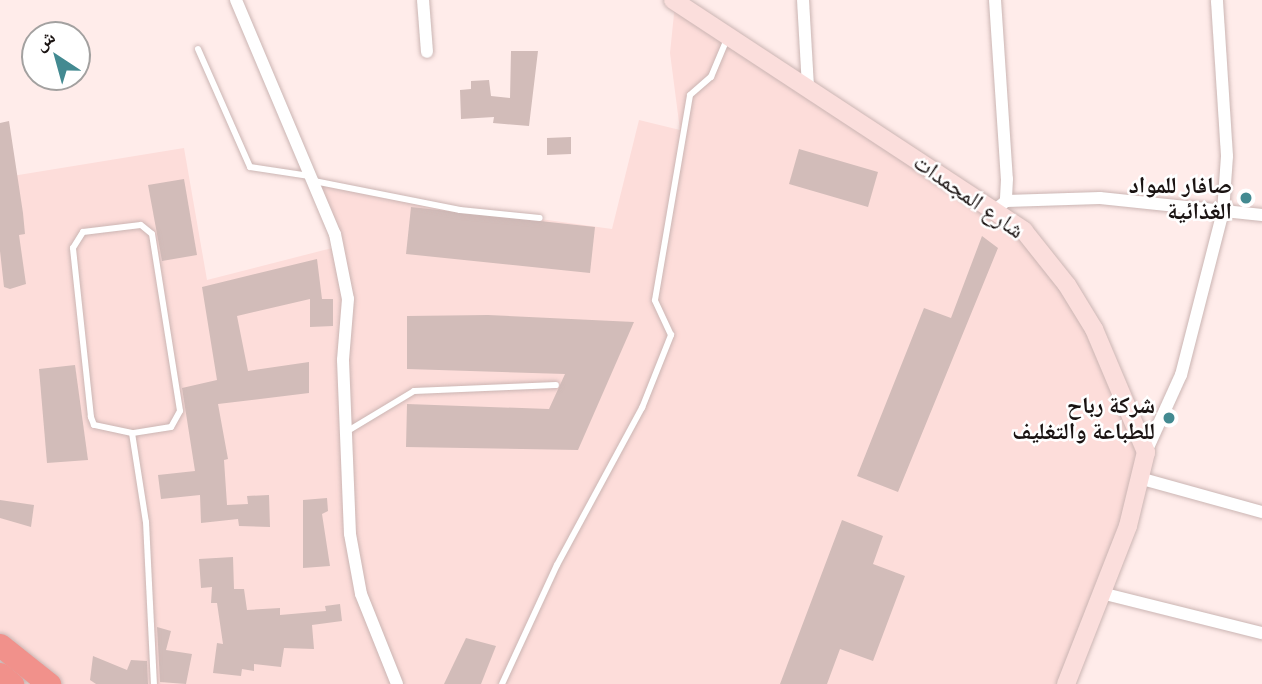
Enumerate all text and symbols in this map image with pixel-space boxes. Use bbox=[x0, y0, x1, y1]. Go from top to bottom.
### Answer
north arrow bbox=[21, 21, 91, 91]
text: ش bbox=[29, 24, 60, 56]
street label: شارع المجمدات bbox=[908, 148, 1030, 244]
place label: صافار للمواد الغذائية bbox=[1129, 171, 1232, 225]
marker: صافار للمواد الغذائية bbox=[1238, 190, 1254, 206]
place label: شركة رباح للطباعة والتغليف bbox=[1012, 391, 1155, 445]
marker: شركة رباح للطباعة والتغليف bbox=[1161, 410, 1177, 426]

